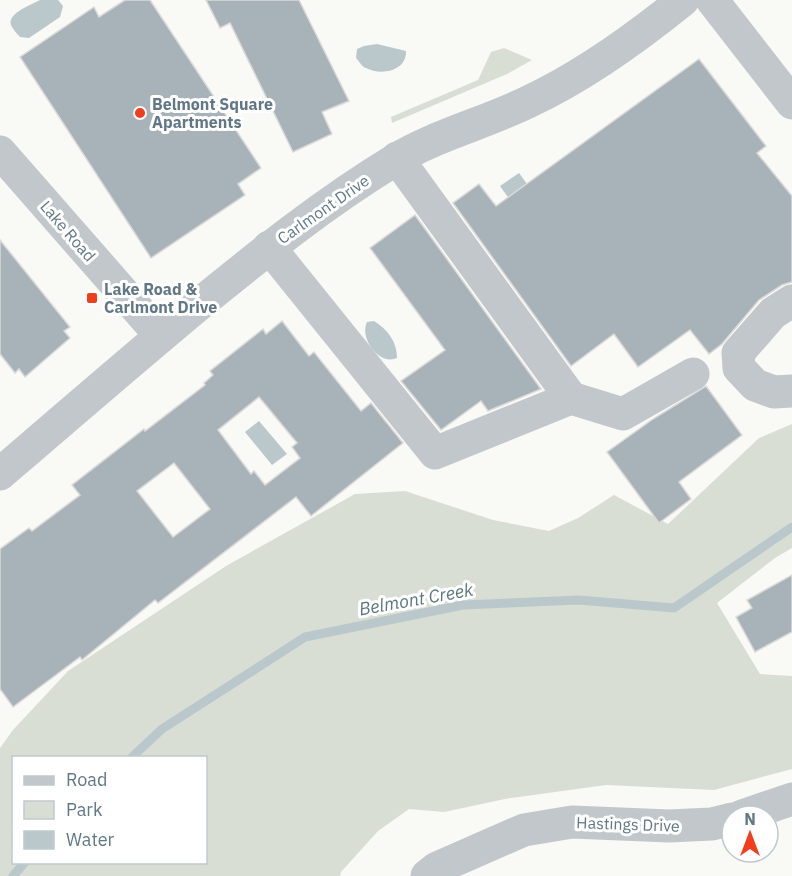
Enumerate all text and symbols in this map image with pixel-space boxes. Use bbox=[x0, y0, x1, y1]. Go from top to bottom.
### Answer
place label: Belmont Square Apartments bbox=[152, 94, 273, 132]
marker: Belmont Square Apartments bbox=[133, 106, 147, 120]
street label: Carlmont Drive bbox=[273, 170, 373, 248]
street label: Lake Road bbox=[36, 196, 100, 266]
place label: Lake Road & Carlmont Drive bbox=[104, 279, 217, 317]
marker: Lake Road & Carlmont Drive bbox=[85, 291, 99, 305]
water label: Belmont Creek bbox=[357, 578, 476, 620]
legend bbox=[12, 756, 207, 864]
text: Road bbox=[66, 768, 107, 791]
text: Park bbox=[66, 798, 103, 821]
north arrow bbox=[720, 804, 780, 864]
text: N bbox=[744, 809, 756, 829]
street label: Hastings Drive bbox=[576, 812, 680, 836]
text: Water bbox=[66, 828, 115, 851]

